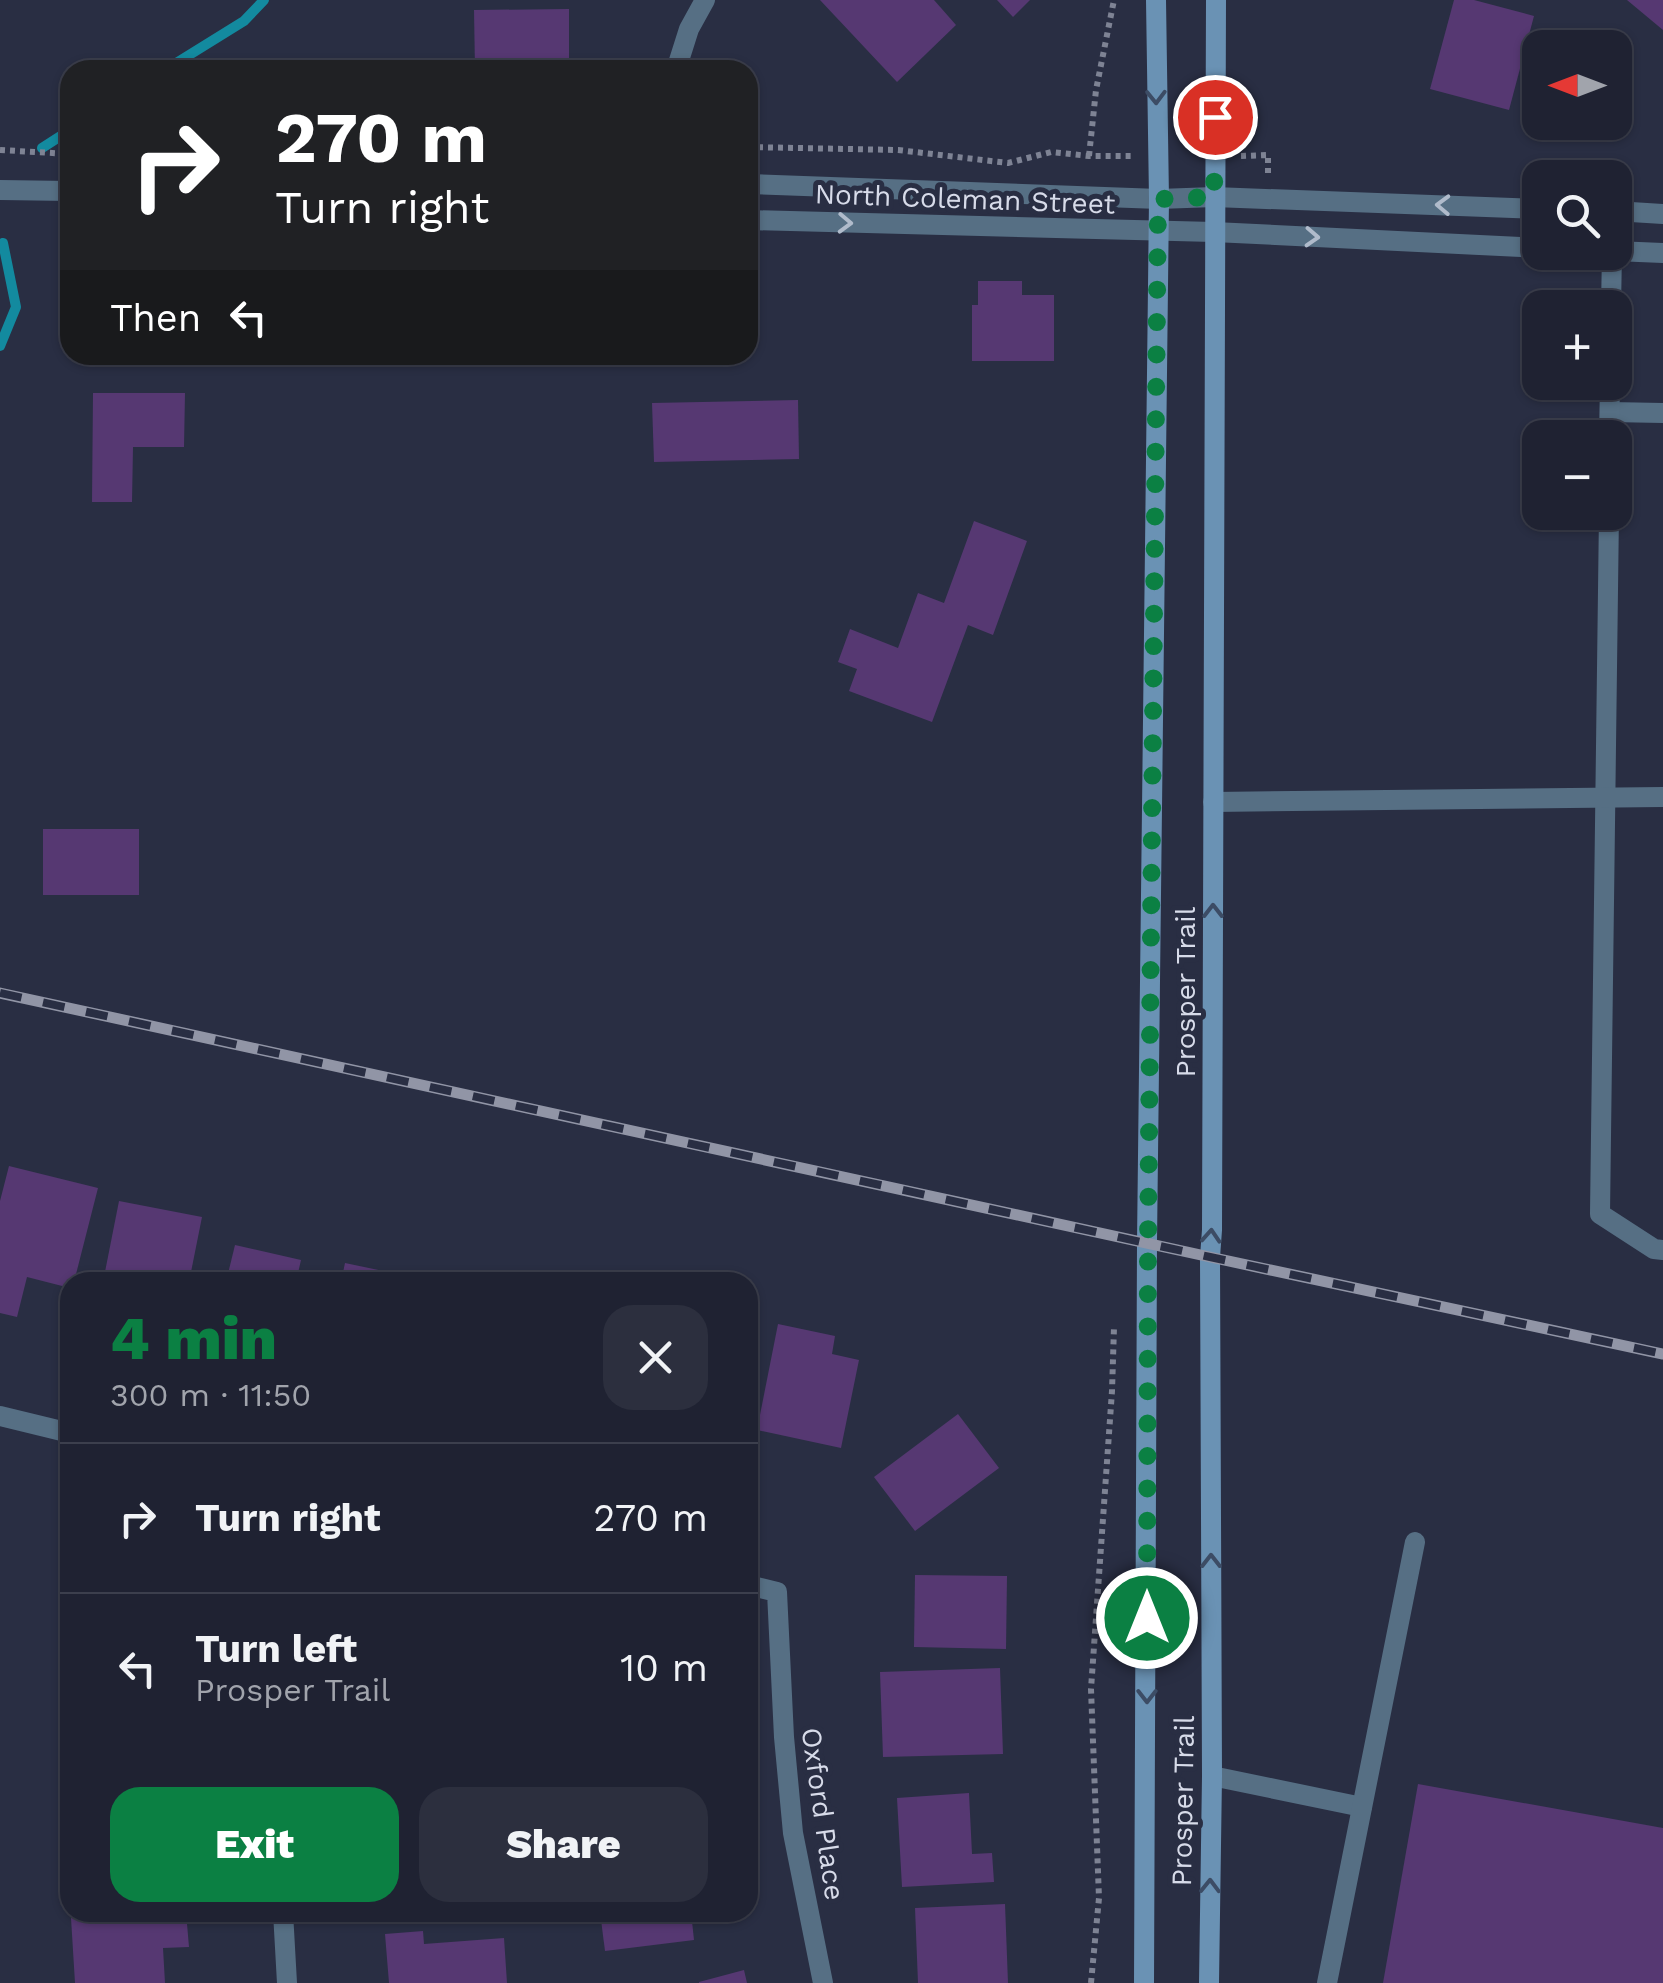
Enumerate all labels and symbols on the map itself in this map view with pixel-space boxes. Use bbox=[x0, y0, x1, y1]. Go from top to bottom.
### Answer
north arrow bbox=[1522, 30, 1632, 140]
pin bbox=[1173, 75, 1258, 160]
one-way arrow bbox=[1146, 90, 1167, 106]
street label: North Coleman Street bbox=[814, 177, 1116, 221]
one-way arrow bbox=[1434, 195, 1450, 216]
one-way arrow bbox=[837, 213, 853, 234]
one-way arrow bbox=[1304, 226, 1320, 247]
one-way arrow bbox=[1202, 902, 1224, 918]
street label: Prosper Trail bbox=[1169, 906, 1202, 1077]
one-way arrow bbox=[1200, 1227, 1221, 1243]
one-way arrow bbox=[1200, 1552, 1222, 1568]
position arrow bbox=[1095, 1566, 1199, 1670]
one-way arrow bbox=[1136, 1690, 1158, 1705]
street label: Prosper Trail bbox=[1165, 1715, 1201, 1887]
street label: Oxford Place bbox=[795, 1725, 851, 1903]
one-way arrow bbox=[1199, 1877, 1221, 1892]

